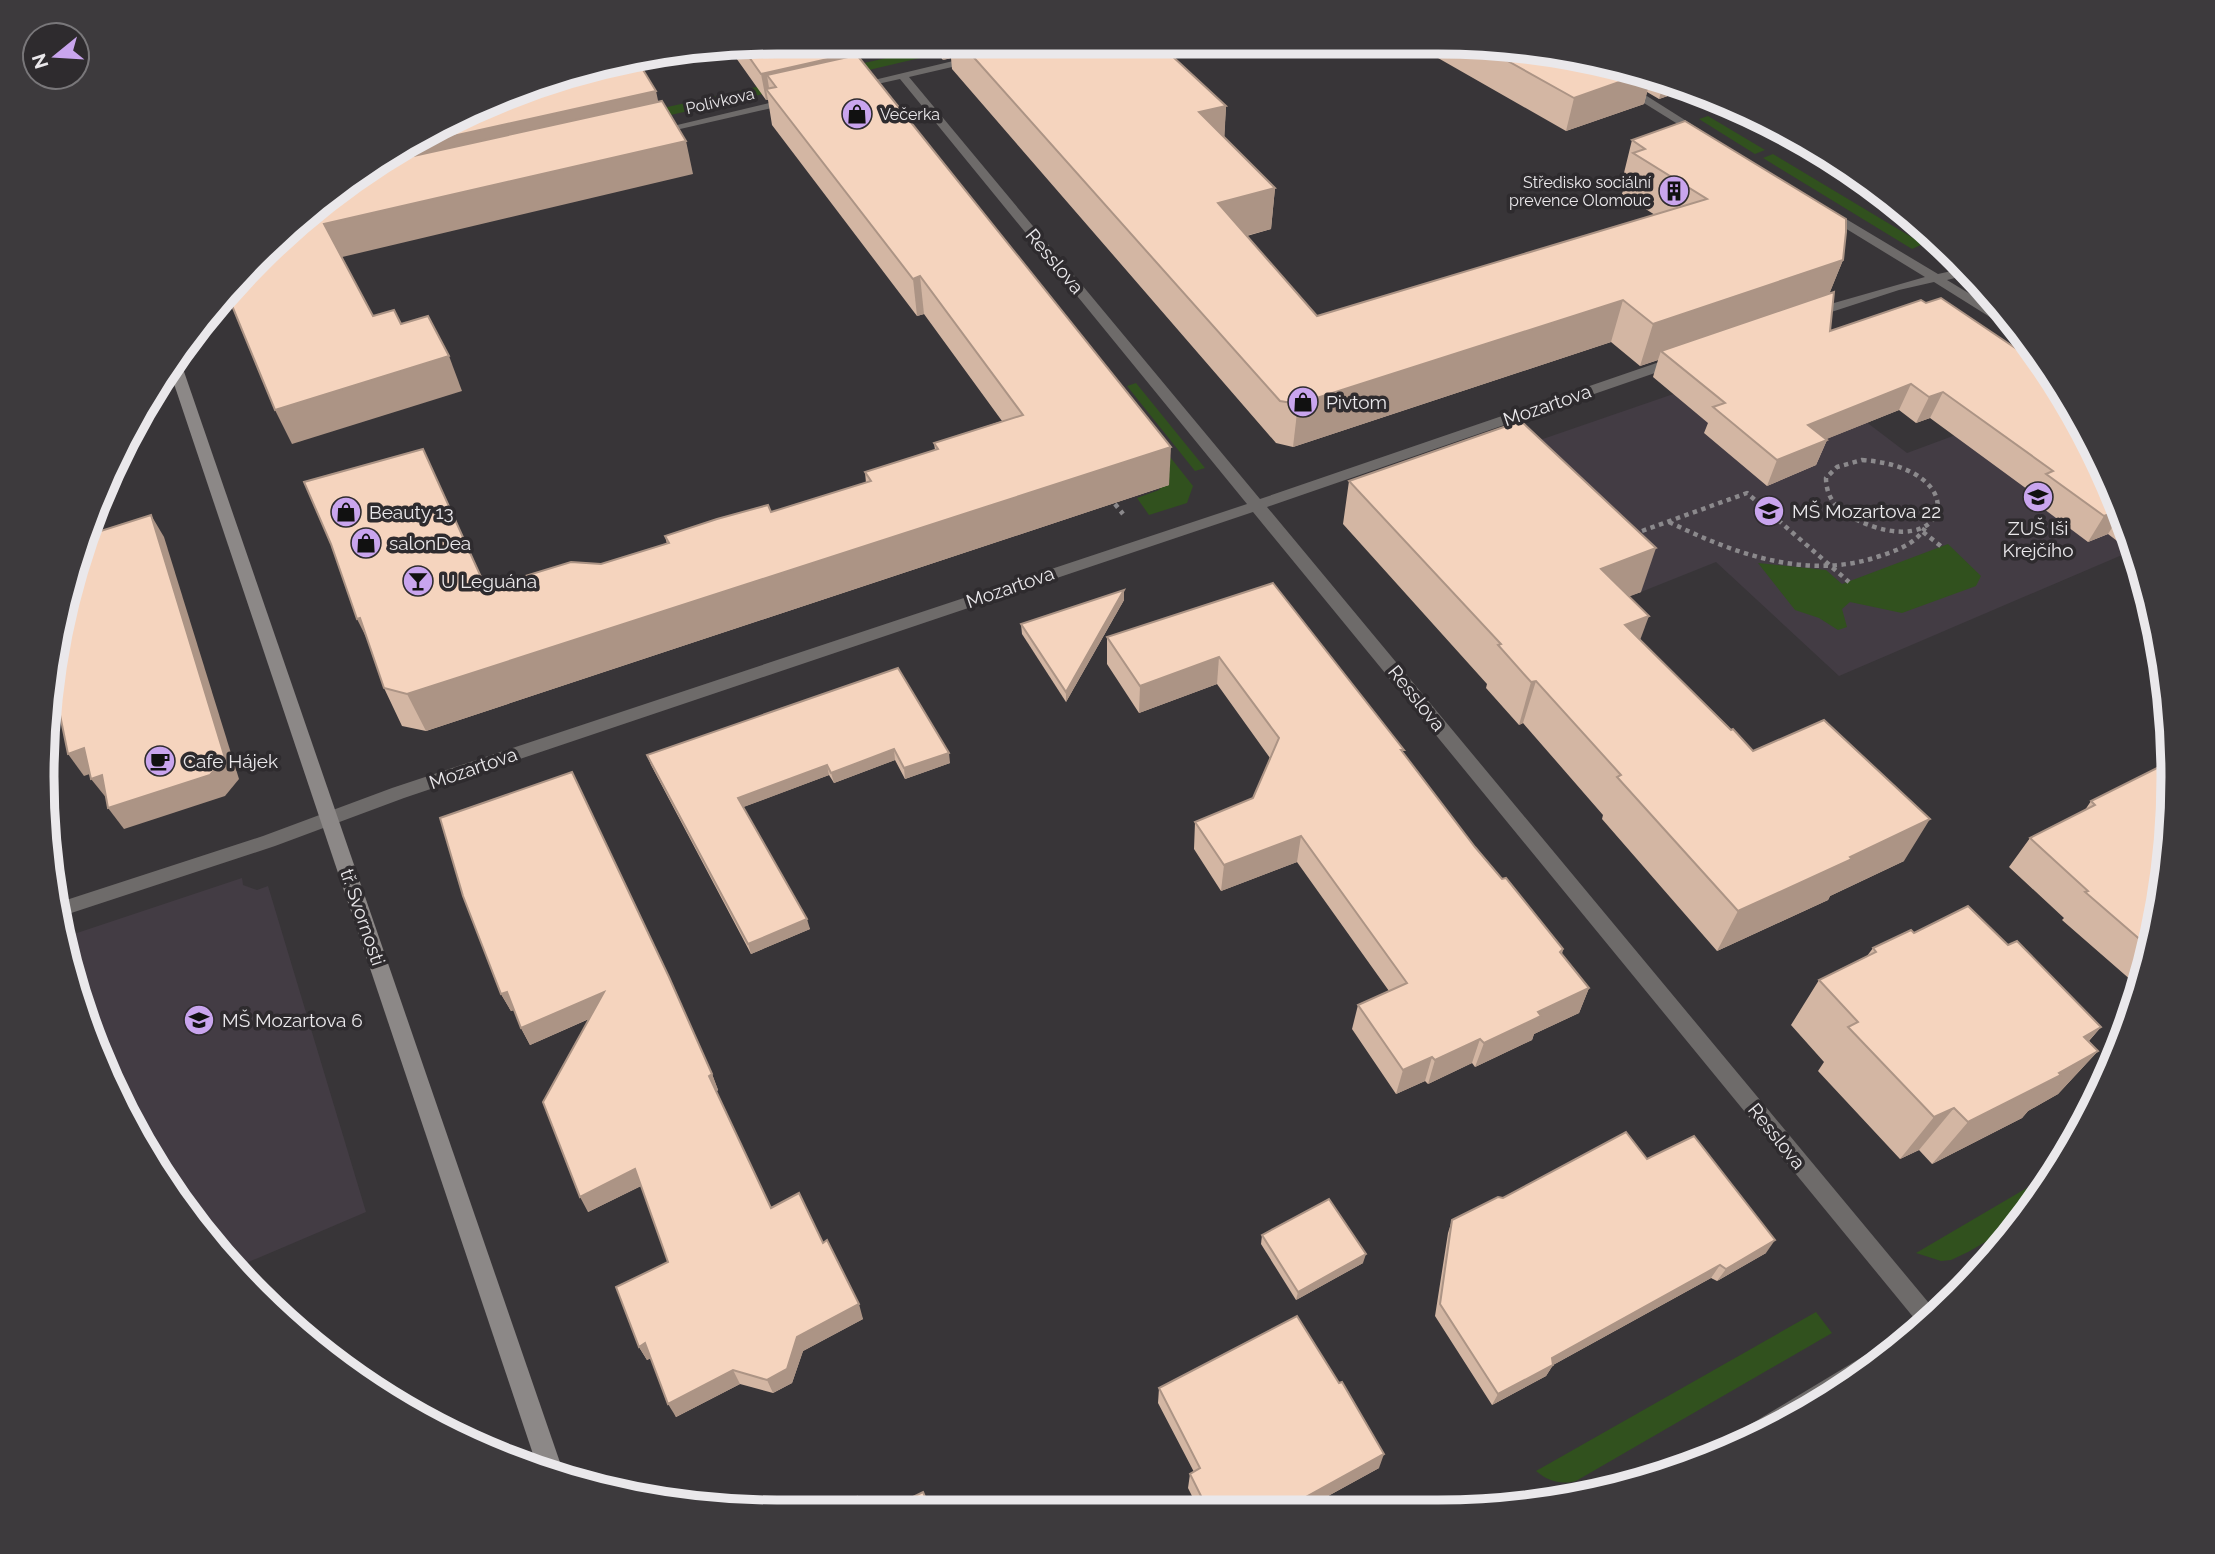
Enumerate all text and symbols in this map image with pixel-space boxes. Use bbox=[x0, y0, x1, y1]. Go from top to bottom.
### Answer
north arrow bbox=[21, 21, 91, 91]
text: N bbox=[27, 51, 53, 72]
street label: Polívkova bbox=[684, 84, 756, 118]
shop icon: Večerka bbox=[840, 97, 874, 131]
place label: Večerka bbox=[880, 105, 940, 124]
place label: Středisko sociální prevence Olomouc bbox=[1509, 173, 1652, 210]
building icon: Středisko sociální prevence Olomouc bbox=[1657, 174, 1691, 208]
street label: Resslova bbox=[1022, 224, 1088, 298]
street label: Mozartova bbox=[1500, 380, 1594, 430]
shop icon: Pivtom bbox=[1286, 385, 1320, 419]
place label: Pivtom bbox=[1326, 391, 1387, 413]
school or university icon: ZUŠ Iši Krejčího bbox=[2021, 480, 2055, 514]
school or university icon: MŠ Mozartova 22 bbox=[1752, 494, 1786, 528]
shop icon: Beauty 13 bbox=[329, 495, 363, 529]
place label: MŠ Mozartova 22 bbox=[1792, 500, 1941, 522]
place label: Beauty 13 bbox=[369, 501, 454, 523]
place label: ZUŠ Iši Krejčího bbox=[2003, 517, 2073, 561]
shop icon: salonDea bbox=[349, 526, 383, 560]
place label: salonDea bbox=[389, 532, 471, 554]
street label: Mozartova bbox=[963, 562, 1057, 612]
bar icon: U Leguána bbox=[401, 564, 435, 598]
place label: U Leguána bbox=[441, 570, 537, 592]
street label: Resslova bbox=[1384, 661, 1450, 735]
street label: Mozartova bbox=[426, 743, 520, 793]
cafe icon: Cafe Hájek bbox=[143, 744, 177, 778]
place label: Cafe Hájek bbox=[183, 750, 278, 772]
street label: tř. Svornosti bbox=[336, 866, 390, 968]
school or university icon: MŠ Mozartova 6 bbox=[182, 1003, 216, 1037]
place label: MŠ Mozartova 6 bbox=[222, 1009, 363, 1031]
street label: Resslova bbox=[1744, 1099, 1810, 1173]

